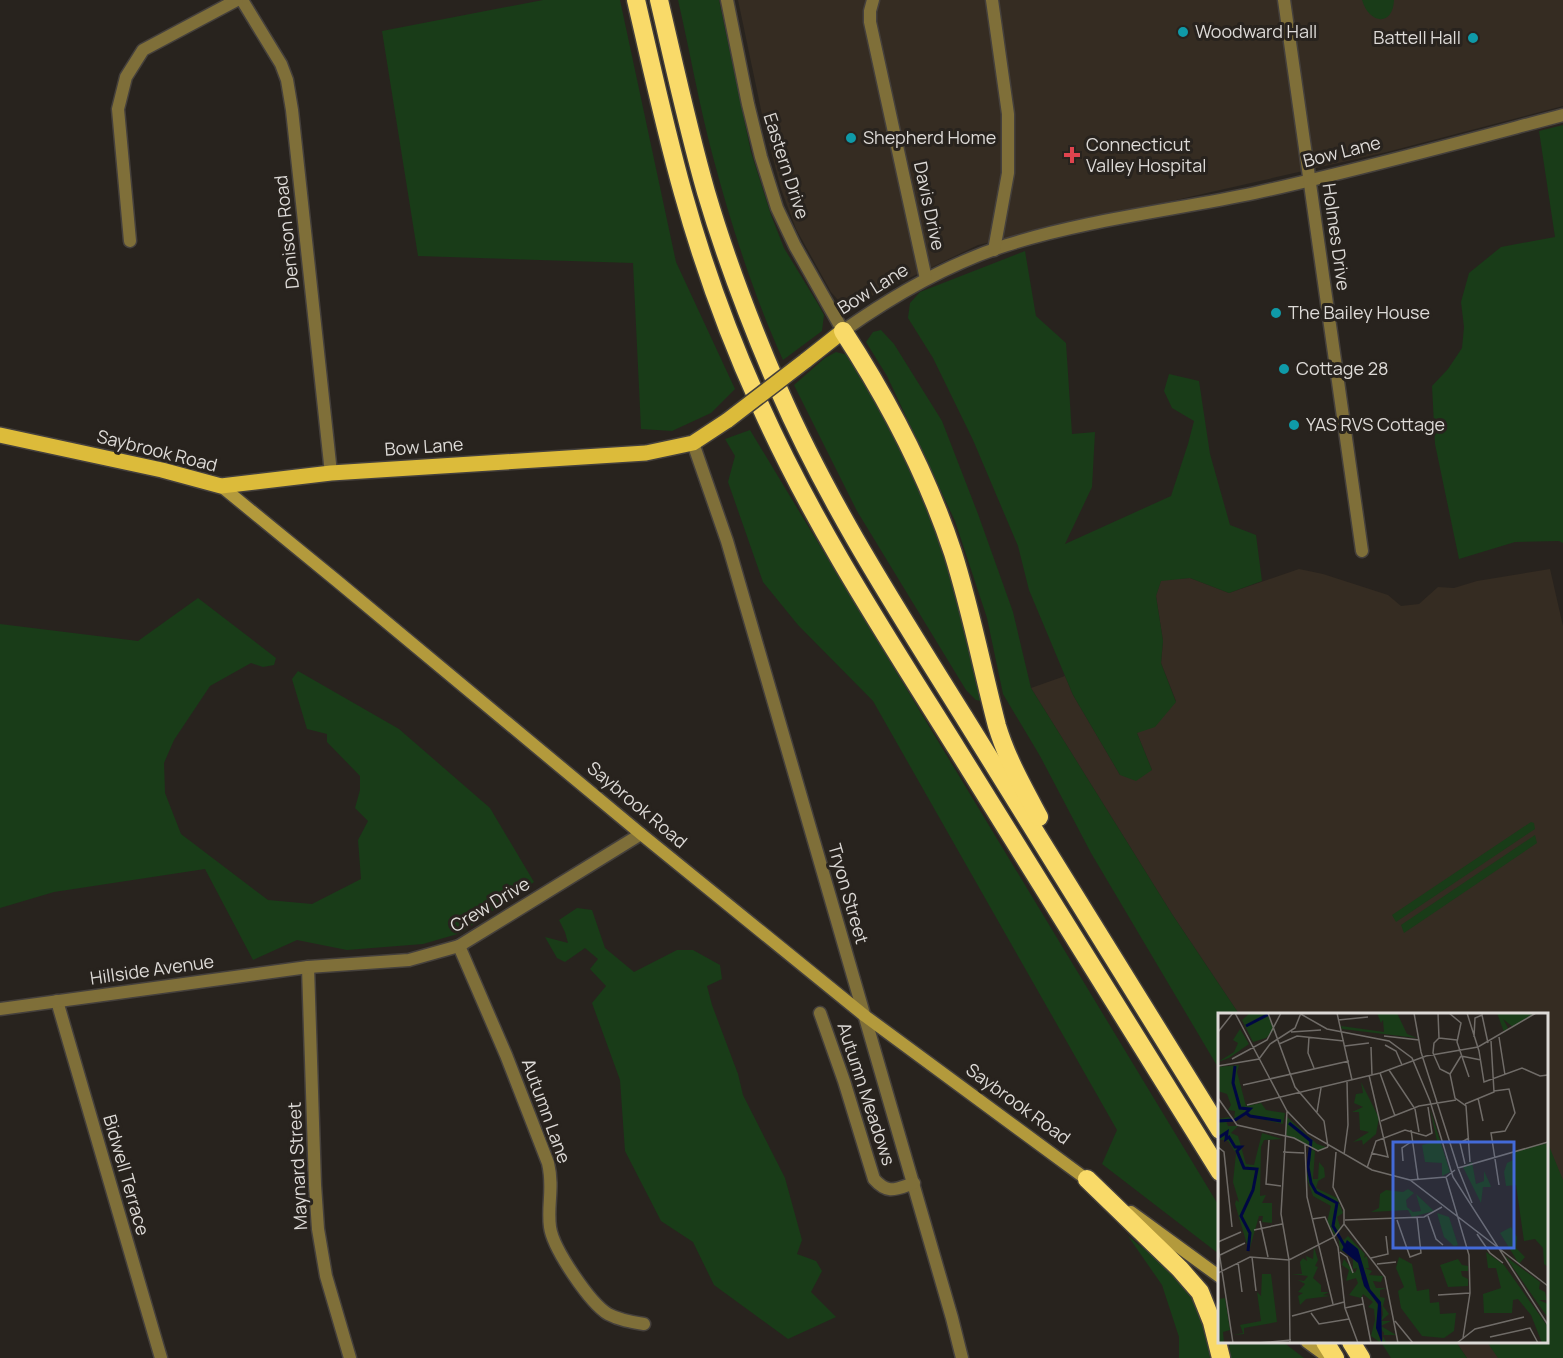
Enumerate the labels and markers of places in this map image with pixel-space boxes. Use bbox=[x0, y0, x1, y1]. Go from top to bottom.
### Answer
place label: Woodward Hall bbox=[1195, 19, 1317, 43]
marker: Woodward Hall bbox=[1176, 25, 1190, 39]
place label: Battell Hall bbox=[1373, 25, 1461, 49]
marker: Battell Hall bbox=[1466, 31, 1480, 45]
place label: Shepherd Home bbox=[863, 125, 996, 149]
marker: Shepherd Home bbox=[844, 131, 858, 145]
place label: Connecticut Valley Hospital bbox=[1086, 132, 1207, 177]
marker: Connecticut Valley Hospital bbox=[1063, 146, 1081, 164]
place label: The Bailey House bbox=[1288, 300, 1430, 324]
marker: The Bailey House bbox=[1269, 306, 1283, 320]
place label: Cottage 28 bbox=[1296, 356, 1388, 380]
marker: Cottage 28 bbox=[1277, 362, 1291, 376]
place label: YAS RVS Cottage bbox=[1306, 412, 1445, 436]
marker: YAS RVS Cottage bbox=[1287, 418, 1301, 432]

